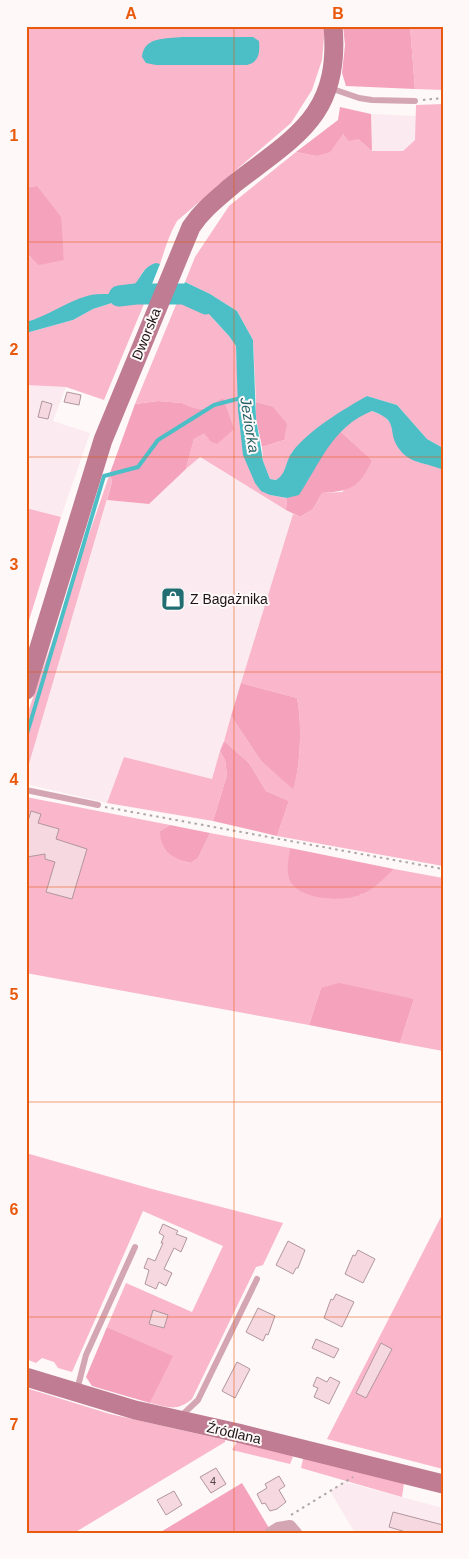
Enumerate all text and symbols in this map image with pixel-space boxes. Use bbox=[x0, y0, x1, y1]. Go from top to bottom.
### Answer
text: A bbox=[125, 5, 137, 22]
text: B bbox=[332, 5, 344, 22]
text: 1 bbox=[10, 127, 19, 144]
street label: Dworska bbox=[128, 306, 164, 362]
text: 2 bbox=[10, 341, 19, 358]
water label: Jeziorka bbox=[237, 395, 263, 454]
text: 3 bbox=[10, 556, 19, 573]
shop icon: Z Bagażnika bbox=[160, 586, 186, 612]
place label: Z Bagażnika bbox=[190, 591, 268, 607]
text: 4 bbox=[10, 771, 19, 788]
text: 5 bbox=[10, 986, 19, 1003]
text: 6 bbox=[10, 1201, 19, 1218]
text: 7 bbox=[10, 1416, 19, 1433]
street label: Źródlana bbox=[205, 1419, 263, 1447]
house number: 4 bbox=[210, 1475, 216, 1487]

